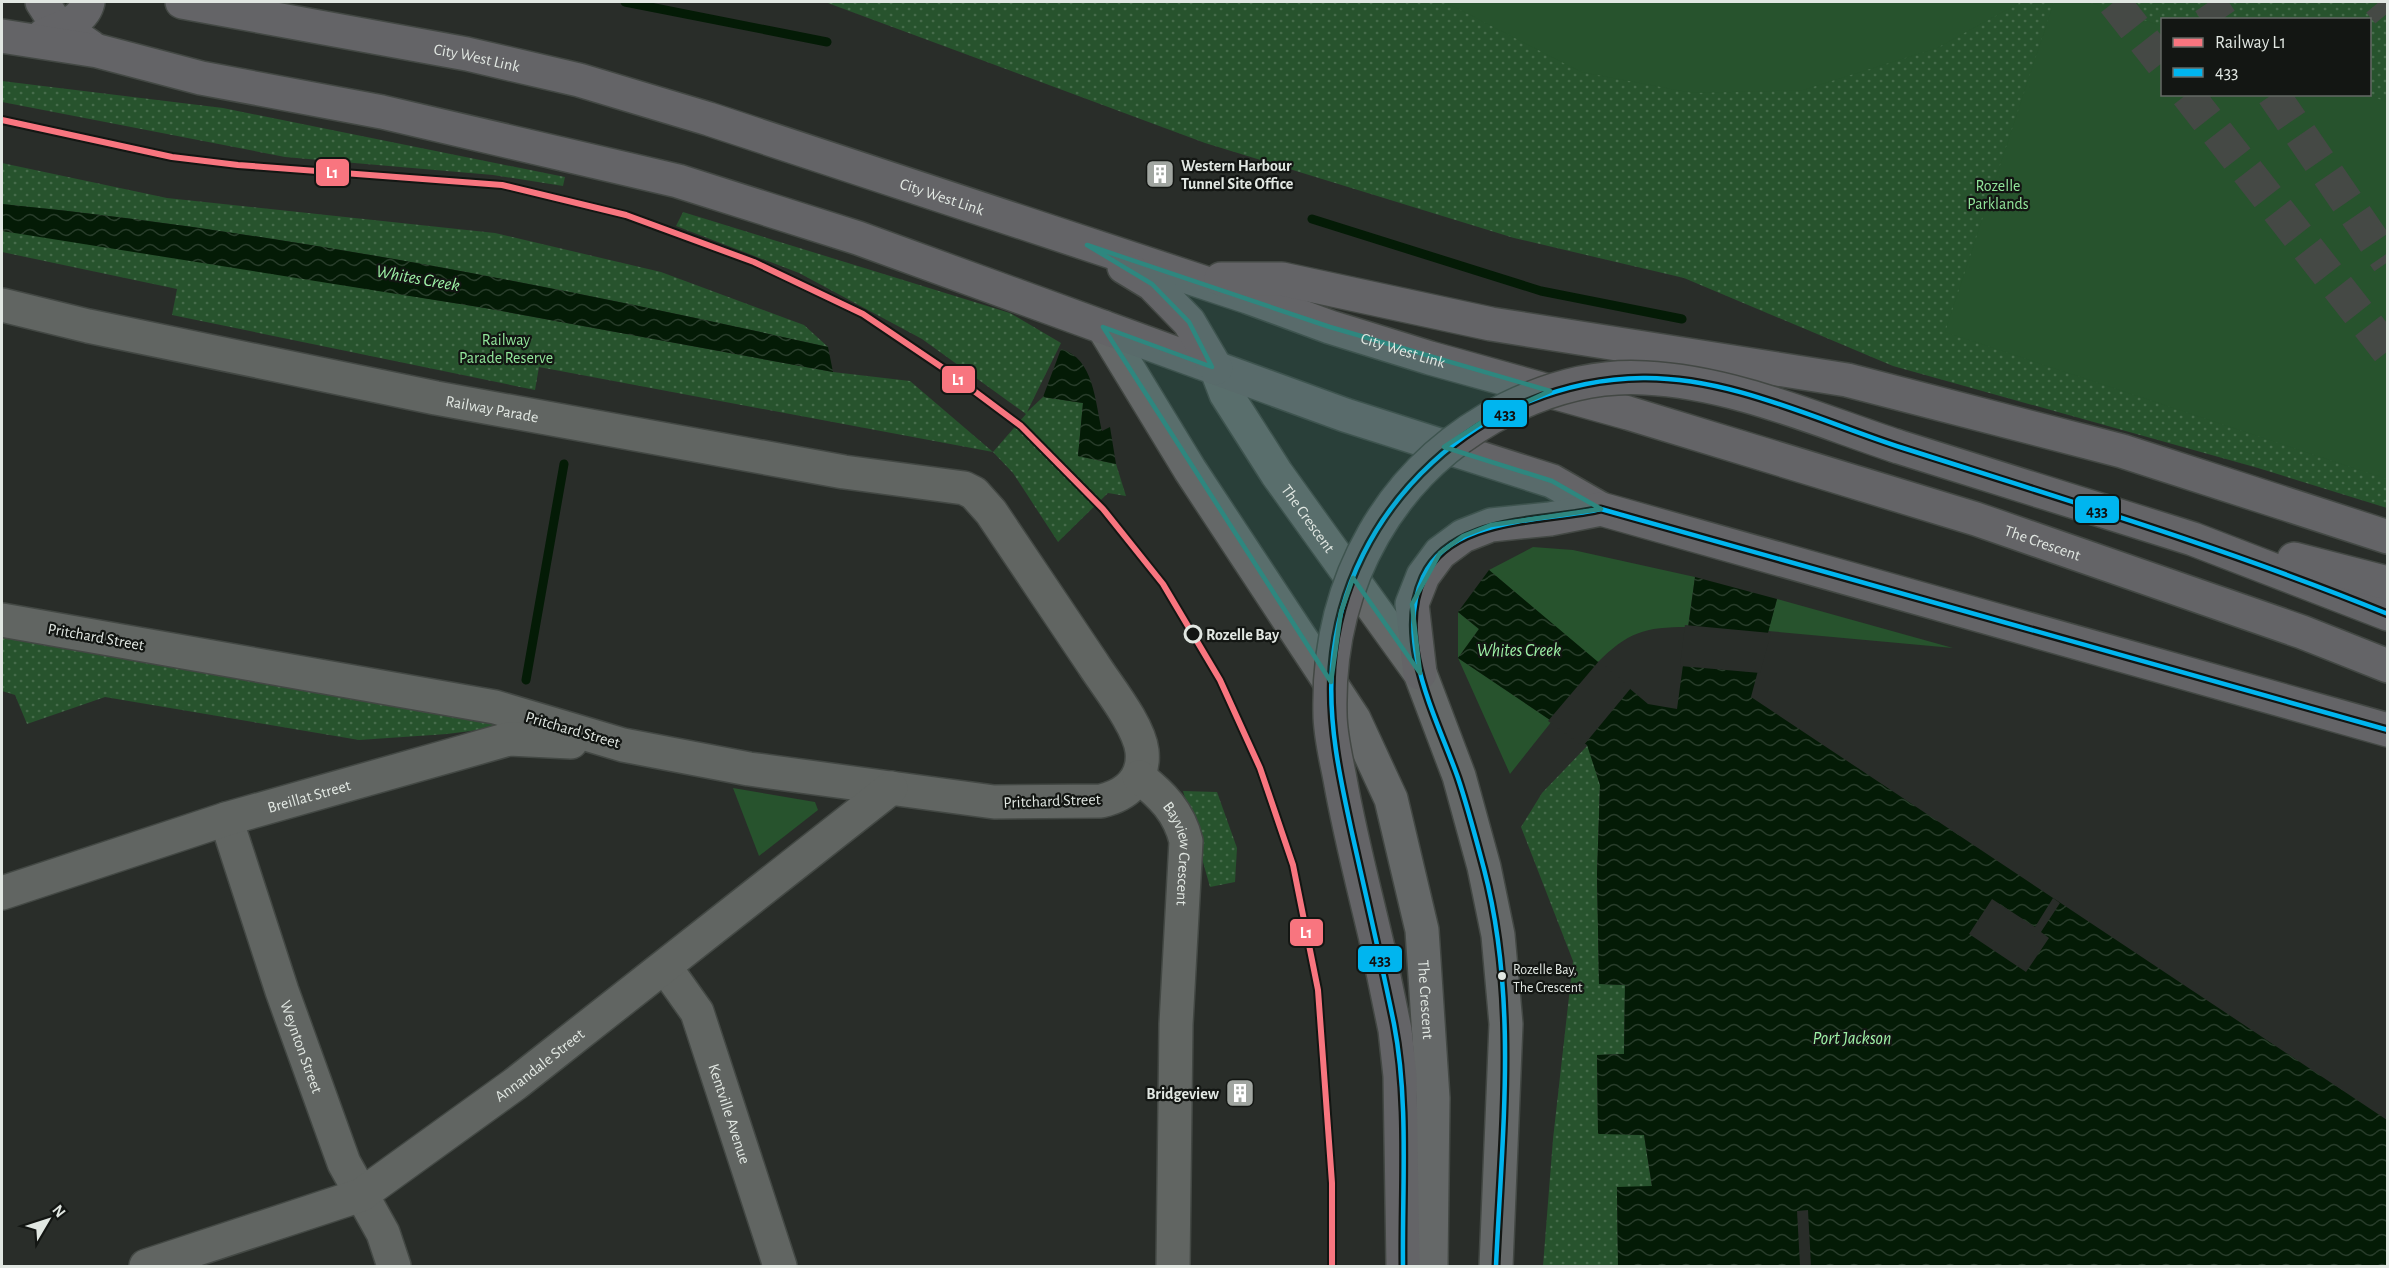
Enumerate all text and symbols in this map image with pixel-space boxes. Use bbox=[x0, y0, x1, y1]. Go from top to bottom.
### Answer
legend bbox=[2161, 18, 2371, 96]
text: Railway L1 bbox=[2215, 34, 2286, 52]
street label: City West Link bbox=[432, 41, 522, 75]
text: 433 bbox=[2215, 64, 2239, 82]
line badge: L1 bbox=[315, 158, 350, 187]
building icon: Western Harbour Tunnel Site Office bbox=[1144, 158, 1176, 190]
place label: Western Harbour Tunnel Site Office bbox=[1181, 158, 1294, 192]
text: L1 bbox=[326, 165, 338, 181]
street label: City West Link bbox=[898, 176, 987, 219]
park label: Rozelle Parklands bbox=[1967, 178, 2029, 212]
water label: Whites Creek bbox=[375, 263, 461, 295]
street label: City West Link bbox=[1359, 330, 1448, 371]
park label: Railway Parade Reserve bbox=[459, 332, 553, 366]
line badge: L1 bbox=[941, 365, 976, 394]
text: L1 bbox=[952, 372, 964, 388]
street label: Railway Parade bbox=[444, 393, 540, 425]
line badge: 433 bbox=[1482, 399, 1528, 428]
text: 433 bbox=[1494, 406, 1516, 422]
street label: The Crescent bbox=[1278, 482, 1338, 556]
line badge: 433 bbox=[2074, 495, 2120, 524]
text: 433 bbox=[2086, 503, 2108, 519]
street label: The Crescent bbox=[2002, 523, 2083, 564]
street label: Pritchard Street bbox=[46, 621, 145, 653]
marker: Rozelle Bay bbox=[1184, 625, 1202, 643]
place label: Rozelle Bay bbox=[1206, 627, 1280, 644]
water label: Whites Creek bbox=[1477, 642, 1561, 660]
street label: Pritchard Street bbox=[524, 709, 622, 751]
street label: Breillat Street bbox=[266, 777, 353, 816]
street label: Pritchard Street bbox=[1003, 791, 1101, 811]
street label: Bayview Crescent bbox=[1160, 799, 1193, 906]
line badge: L1 bbox=[1289, 918, 1324, 947]
text: L1 bbox=[1300, 925, 1312, 941]
line badge: 433 bbox=[1357, 945, 1403, 973]
text: 433 bbox=[1369, 952, 1391, 968]
street label: The Crescent bbox=[1415, 959, 1436, 1040]
place label: Rozelle Bay, The Crescent bbox=[1513, 963, 1583, 995]
marker: Rozelle Bay, The Crescent bbox=[1496, 970, 1508, 982]
street label: Weynton Street bbox=[277, 998, 325, 1095]
street label: Annandale Street bbox=[492, 1026, 587, 1105]
water label: Port Jackson bbox=[1813, 1030, 1891, 1048]
street label: Kentville Avenue bbox=[705, 1062, 753, 1166]
building icon: Bridgeview bbox=[1224, 1077, 1256, 1109]
place label: Bridgeview bbox=[1146, 1086, 1220, 1102]
north arrow bbox=[18, 1190, 78, 1250]
text: N bbox=[49, 1202, 69, 1221]

